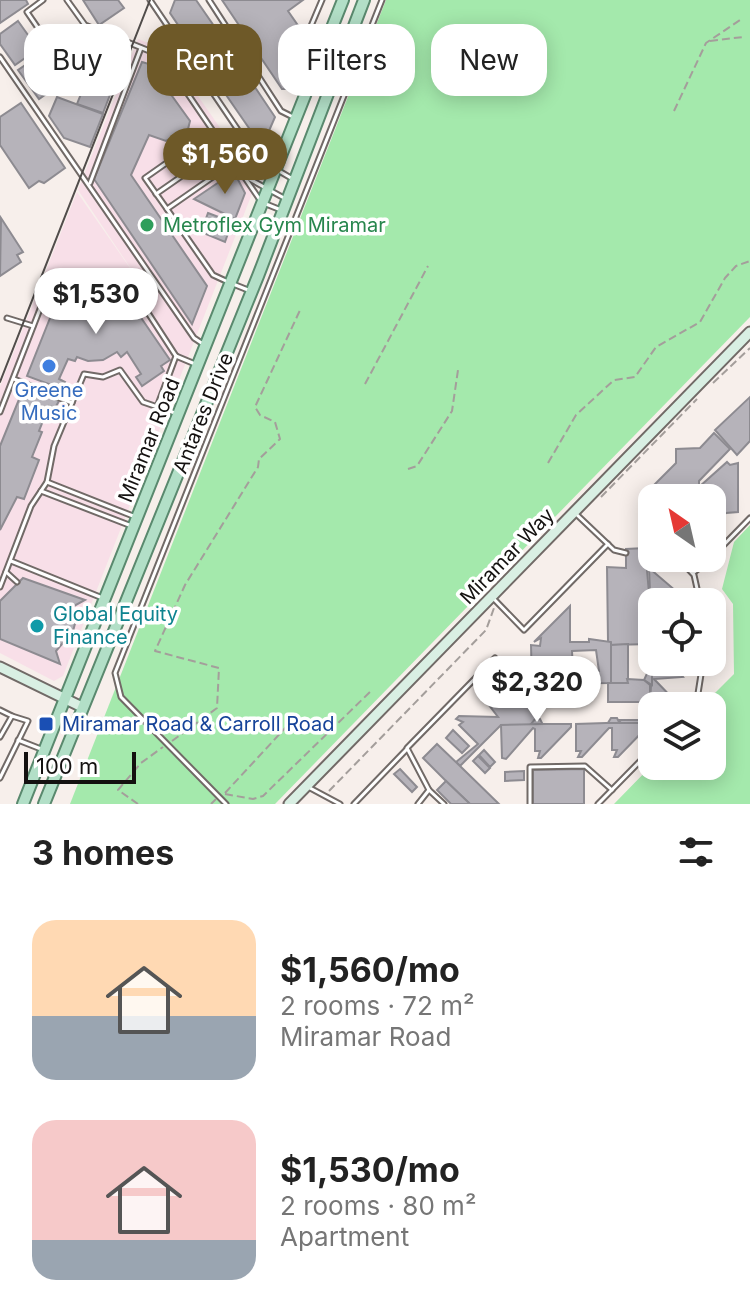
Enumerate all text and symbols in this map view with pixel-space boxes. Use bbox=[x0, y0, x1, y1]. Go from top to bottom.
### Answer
chip: Buy bbox=[24, 24, 131, 96]
chip: Rent bbox=[147, 24, 262, 96]
chip: Filters bbox=[278, 24, 415, 96]
chip: New bbox=[431, 24, 547, 96]
pin: $1,560 bbox=[160, 128, 290, 196]
text: $1,560 bbox=[181, 138, 269, 169]
place label: Metroflex Gym Miramar bbox=[163, 213, 386, 237]
marker: Metroflex Gym Miramar bbox=[138, 216, 156, 234]
pin: $1,530 bbox=[31, 268, 161, 336]
text: $1,530 bbox=[52, 278, 140, 309]
street label: Antares Drive bbox=[168, 349, 238, 477]
marker: Greene Music bbox=[40, 357, 58, 375]
street label: Miramar Road bbox=[113, 374, 185, 506]
place label: Greene Music bbox=[15, 378, 83, 425]
north arrow bbox=[638, 484, 726, 572]
map controls bbox=[638, 484, 726, 780]
street label: Miramar Way bbox=[455, 503, 559, 609]
button: locate bbox=[638, 588, 726, 676]
place label: Global Equity Finance bbox=[53, 602, 178, 649]
marker: Global Equity Finance bbox=[28, 617, 46, 635]
pin: $2,320 bbox=[472, 656, 602, 724]
text: $2,320 bbox=[491, 666, 583, 697]
button: layers bbox=[638, 692, 726, 780]
place label: Miramar Road & Carroll Road bbox=[62, 712, 334, 736]
marker: Miramar Road & Carroll Road bbox=[37, 715, 55, 733]
scale bar bbox=[24, 748, 136, 784]
text: 100 m bbox=[36, 753, 98, 779]
icon: filters bbox=[674, 830, 718, 874]
text: 3 homes bbox=[32, 832, 174, 873]
text: $1,560/mo bbox=[280, 949, 460, 990]
icon: home bbox=[96, 952, 192, 1048]
text: 2 rooms · 72 m² bbox=[280, 990, 474, 1021]
text: Miramar Road bbox=[280, 1021, 451, 1052]
text: $1,530/mo bbox=[280, 1149, 460, 1190]
icon: home bbox=[96, 1152, 192, 1248]
text: 2 rooms · 80 m² bbox=[280, 1190, 476, 1221]
text: Apartment bbox=[280, 1221, 409, 1252]

